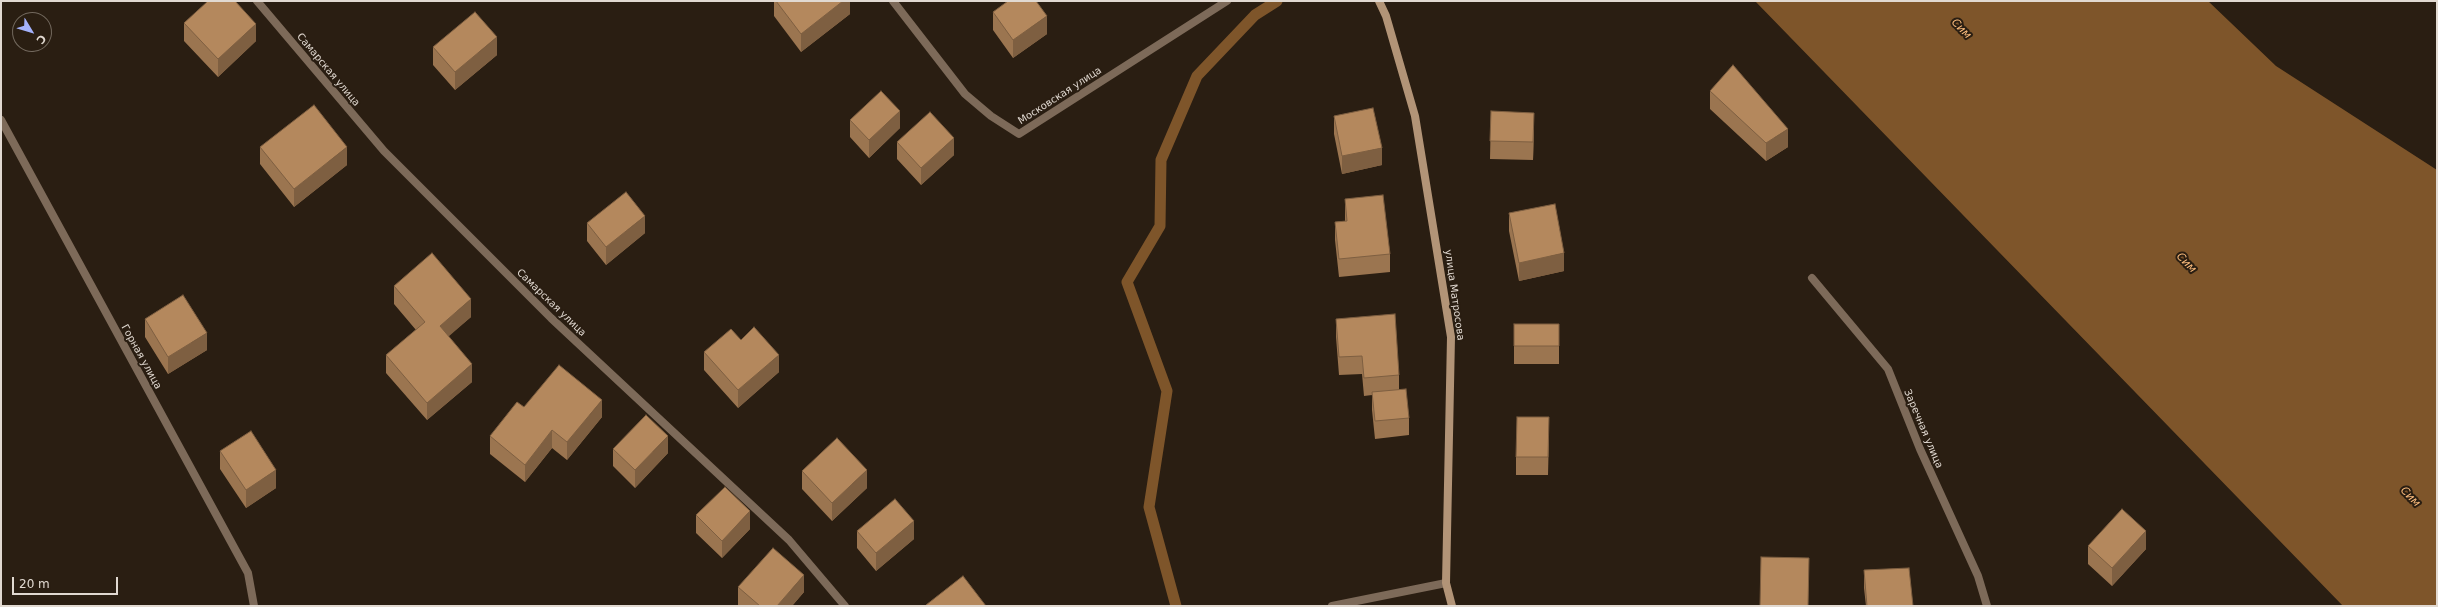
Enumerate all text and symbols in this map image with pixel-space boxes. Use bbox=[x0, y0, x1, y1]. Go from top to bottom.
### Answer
north arrow bbox=[12, 12, 52, 52]
water label: Сим bbox=[1948, 16, 1974, 42]
street label: Самарская улица bbox=[294, 31, 362, 109]
text: С bbox=[33, 32, 49, 46]
street label: Московская улица bbox=[1016, 65, 1104, 127]
street label: улица Матросова bbox=[1442, 249, 1466, 341]
water label: Сим bbox=[2173, 250, 2199, 276]
street label: Самарская улица bbox=[514, 267, 588, 339]
street label: Горная улица bbox=[118, 323, 164, 391]
street label: Заречная улица bbox=[1901, 388, 1945, 470]
water label: Сим bbox=[2397, 484, 2423, 510]
scale bar bbox=[14, 569, 120, 595]
text: 20 m bbox=[19, 577, 50, 591]

